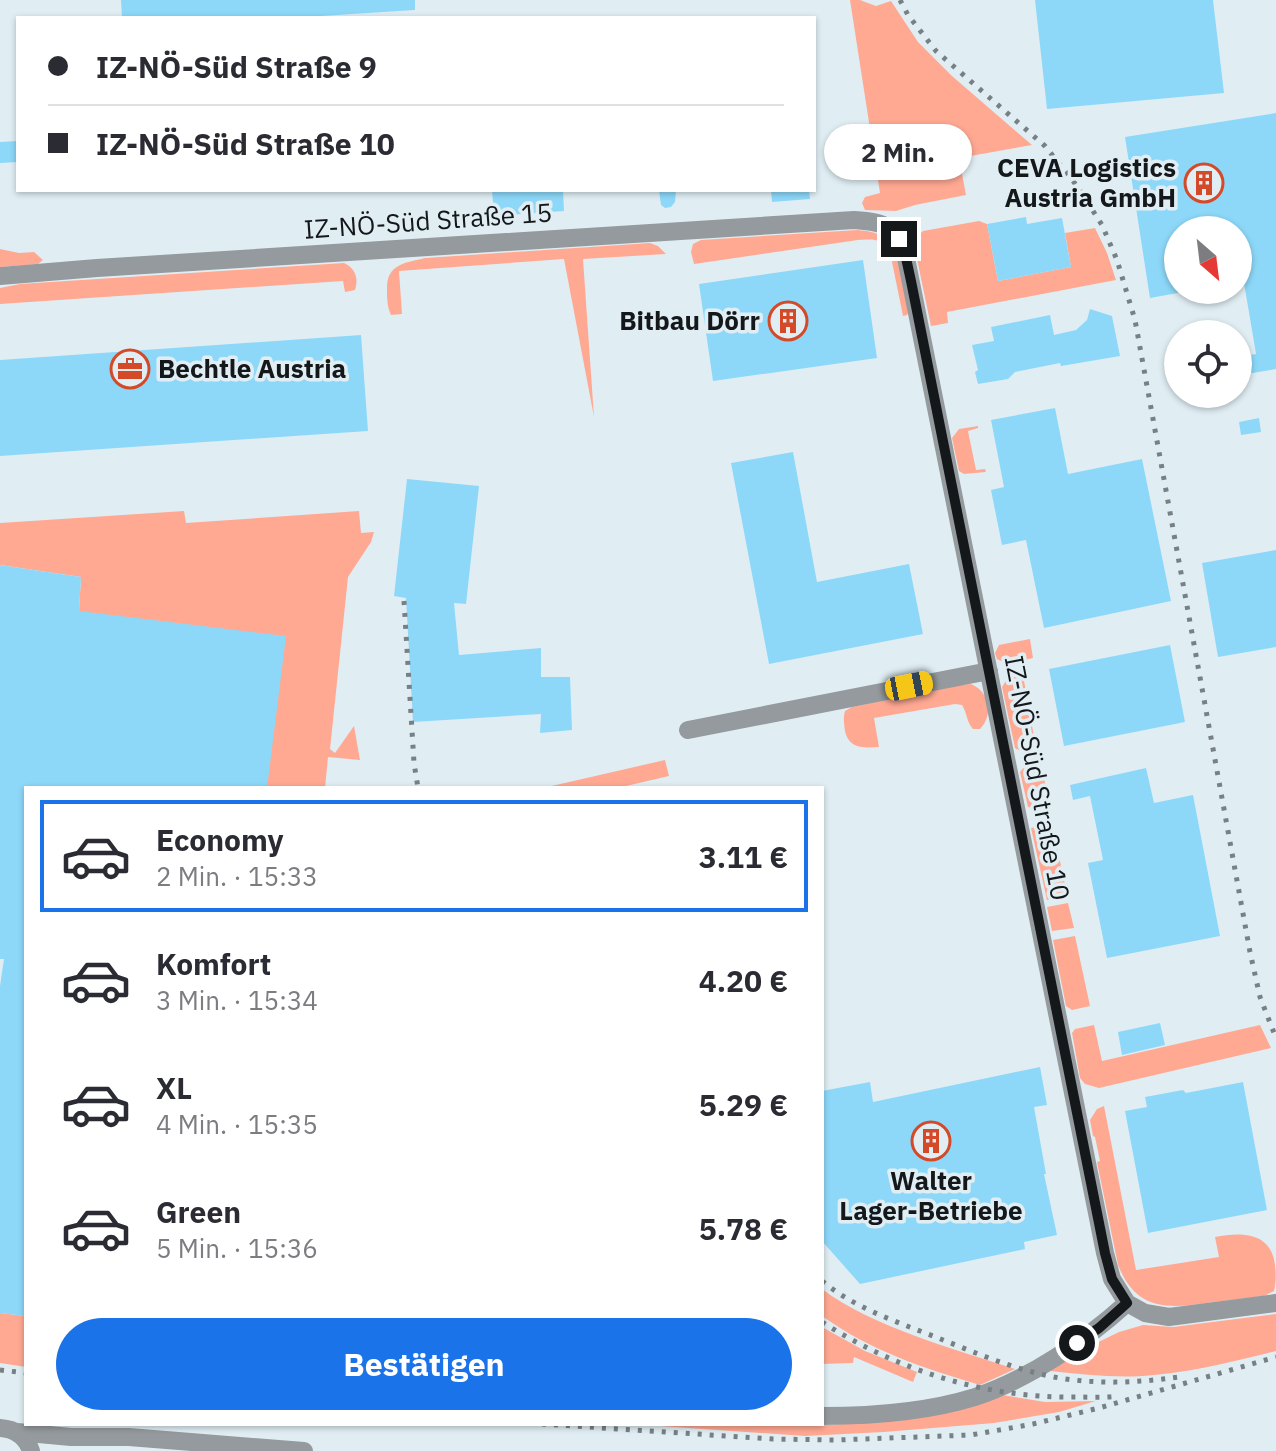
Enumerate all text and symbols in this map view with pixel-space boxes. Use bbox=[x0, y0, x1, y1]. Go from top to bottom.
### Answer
text: IZ-NÖ-Süd Straße 9 bbox=[96, 47, 377, 86]
callout: 2 Min. bbox=[825, 123, 973, 179]
text: IZ-NÖ-Süd Straße 10 bbox=[96, 124, 395, 163]
text: 2 Min. bbox=[861, 135, 935, 169]
place label: CEVA Logistics Austria GmbH bbox=[997, 150, 1176, 214]
building icon: CEVA Logistics Austria GmbH bbox=[1183, 162, 1225, 204]
street label: IZ-NÖ-Süd Straße 15 bbox=[303, 194, 553, 246]
north arrow bbox=[1164, 216, 1252, 304]
map controls bbox=[1164, 216, 1252, 408]
route end bbox=[881, 221, 917, 257]
building icon: Bitbau Dörr bbox=[767, 300, 809, 342]
place label: Bitbau Dörr bbox=[619, 303, 760, 337]
button: locate bbox=[1164, 320, 1252, 408]
office icon: Bechtle Austria bbox=[109, 348, 151, 390]
place label: Bechtle Austria bbox=[158, 351, 347, 385]
street label: IZ-NÖ-Süd Straße 10 bbox=[998, 652, 1078, 903]
car bbox=[883, 670, 935, 702]
icon: car bbox=[60, 820, 132, 892]
text: Economy bbox=[156, 820, 284, 859]
text: 3.11 € bbox=[699, 837, 788, 876]
text: 2 Min. · 15:33 bbox=[156, 859, 318, 893]
icon: car bbox=[60, 944, 132, 1016]
text: Komfort bbox=[156, 944, 271, 983]
text: 4.20 € bbox=[699, 961, 788, 1000]
text: 3 Min. · 15:34 bbox=[156, 983, 318, 1017]
icon: car bbox=[60, 1068, 132, 1140]
text: XL bbox=[156, 1068, 192, 1107]
text: 5.29 € bbox=[699, 1085, 788, 1124]
text: 4 Min. · 15:35 bbox=[156, 1107, 318, 1141]
building icon: Walter Lager-Betriebe bbox=[910, 1120, 952, 1162]
place label: Walter Lager-Betriebe bbox=[839, 1163, 1023, 1227]
icon: car bbox=[60, 1192, 132, 1264]
text: Green bbox=[156, 1192, 241, 1231]
text: 5.78 € bbox=[699, 1209, 788, 1248]
text: 5 Min. · 15:36 bbox=[156, 1231, 318, 1265]
button: Bestätigen bbox=[56, 1318, 792, 1410]
route start bbox=[1059, 1325, 1095, 1361]

